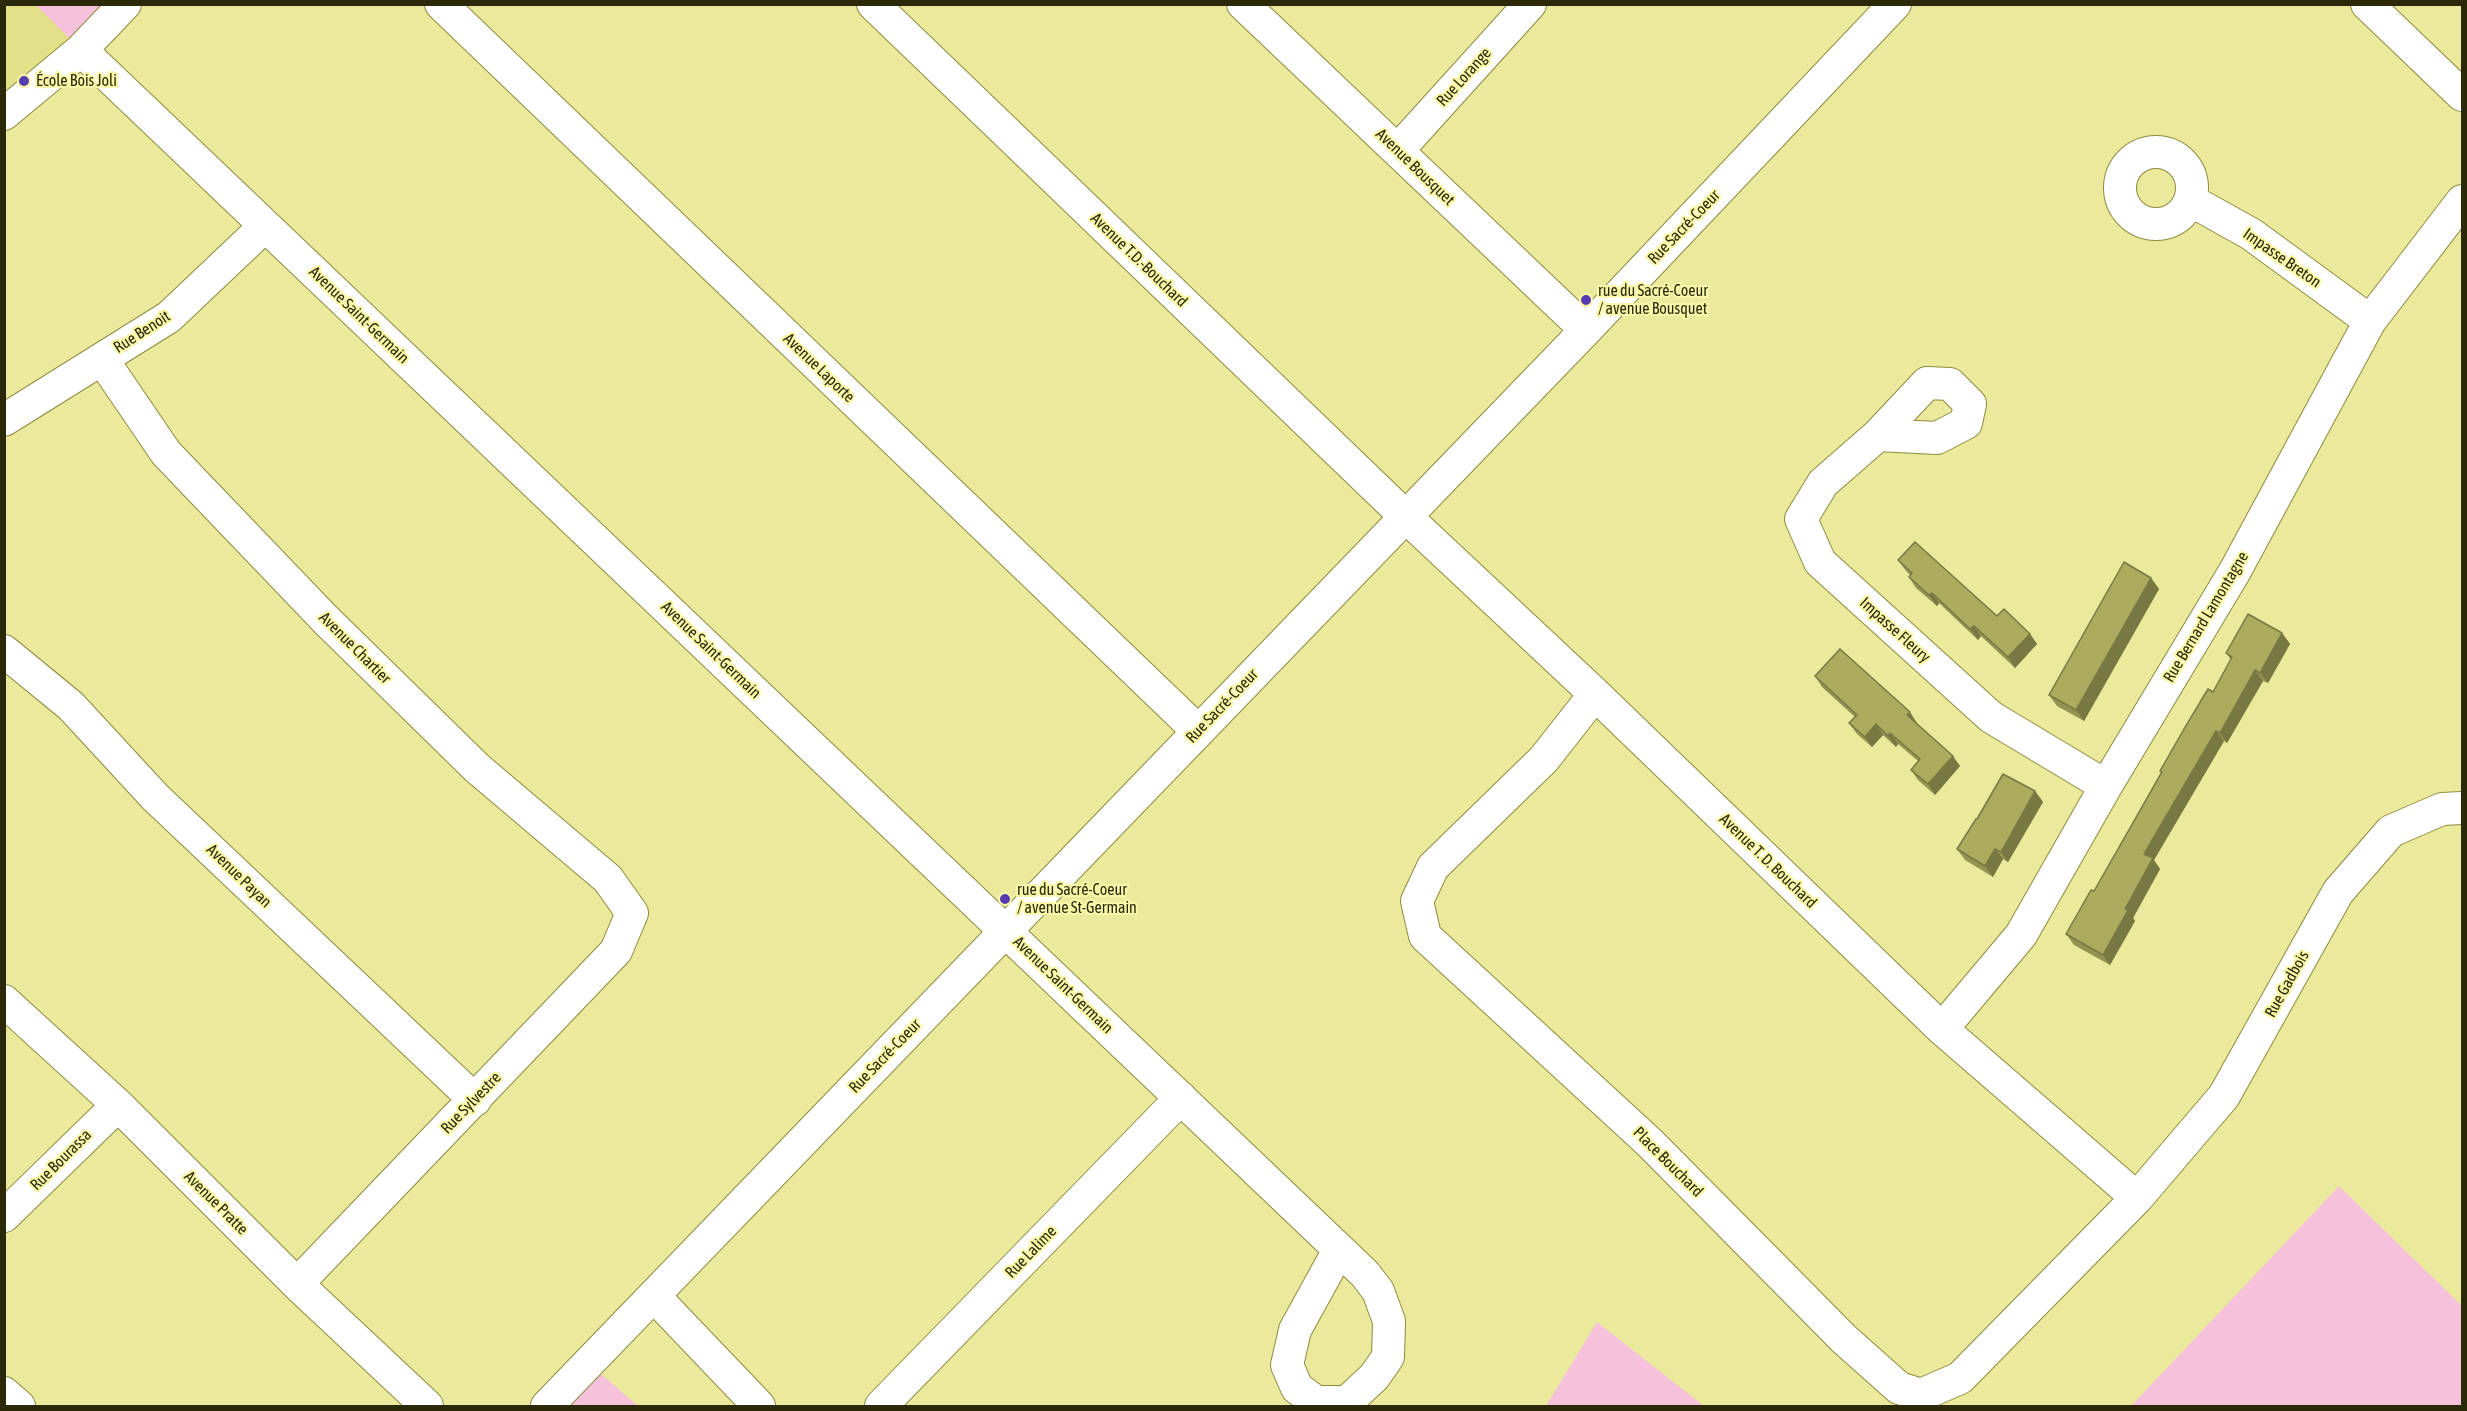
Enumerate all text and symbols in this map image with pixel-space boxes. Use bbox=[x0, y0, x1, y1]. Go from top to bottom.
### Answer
street label: Rue Lorange bbox=[1433, 44, 1495, 110]
place label: École Bois Joli bbox=[36, 71, 117, 91]
marker: École Bois Joli bbox=[17, 74, 31, 88]
street label: Avenue Bousquet bbox=[1372, 125, 1458, 209]
street label: Rue Sacré-Coeur bbox=[1644, 186, 1724, 268]
street label: Avenue T.D.-Bouchard bbox=[1087, 209, 1191, 311]
street label: Impasse Breton bbox=[2239, 224, 2325, 292]
street label: Avenue Saint-Germain bbox=[305, 262, 413, 368]
place label: rue du Sacré-Coeur / avenue Bousquet bbox=[1598, 281, 1708, 319]
marker: rue du Sacré-Coeur / avenue Bousquet bbox=[1579, 293, 1593, 307]
street label: Rue Benoit bbox=[110, 307, 174, 357]
street label: Avenue Laporte bbox=[779, 329, 859, 407]
street label: Rue Bernard Lamontagne bbox=[2159, 548, 2253, 686]
street label: Impasse Fleury bbox=[1856, 593, 1934, 667]
street label: Avenue Saint-Germain bbox=[657, 597, 765, 703]
street label: Avenue Chartier bbox=[315, 608, 395, 688]
street label: Rue Sacré-Coeur bbox=[1182, 665, 1262, 747]
street label: Avenue T. D. Bouchard bbox=[1715, 810, 1821, 912]
street label: Avenue Payan bbox=[202, 840, 276, 912]
place label: rue du Sacré-Coeur / avenue St-Germain bbox=[1017, 880, 1137, 918]
marker: rue du Sacré-Coeur / avenue St-Germain bbox=[998, 892, 1012, 906]
street label: Avenue Saint-Germain bbox=[1009, 932, 1117, 1038]
street label: Rue Gadbois bbox=[2261, 947, 2313, 1021]
street label: Rue Sacré-Coeur bbox=[845, 1015, 925, 1097]
street label: Rue Sylvestre bbox=[437, 1068, 505, 1138]
street label: Place Bouchard bbox=[1629, 1123, 1707, 1201]
street label: Rue Bourassa bbox=[26, 1125, 96, 1195]
street label: Avenue Pratte bbox=[180, 1167, 252, 1239]
street label: Rue Lalime bbox=[1001, 1222, 1061, 1282]

